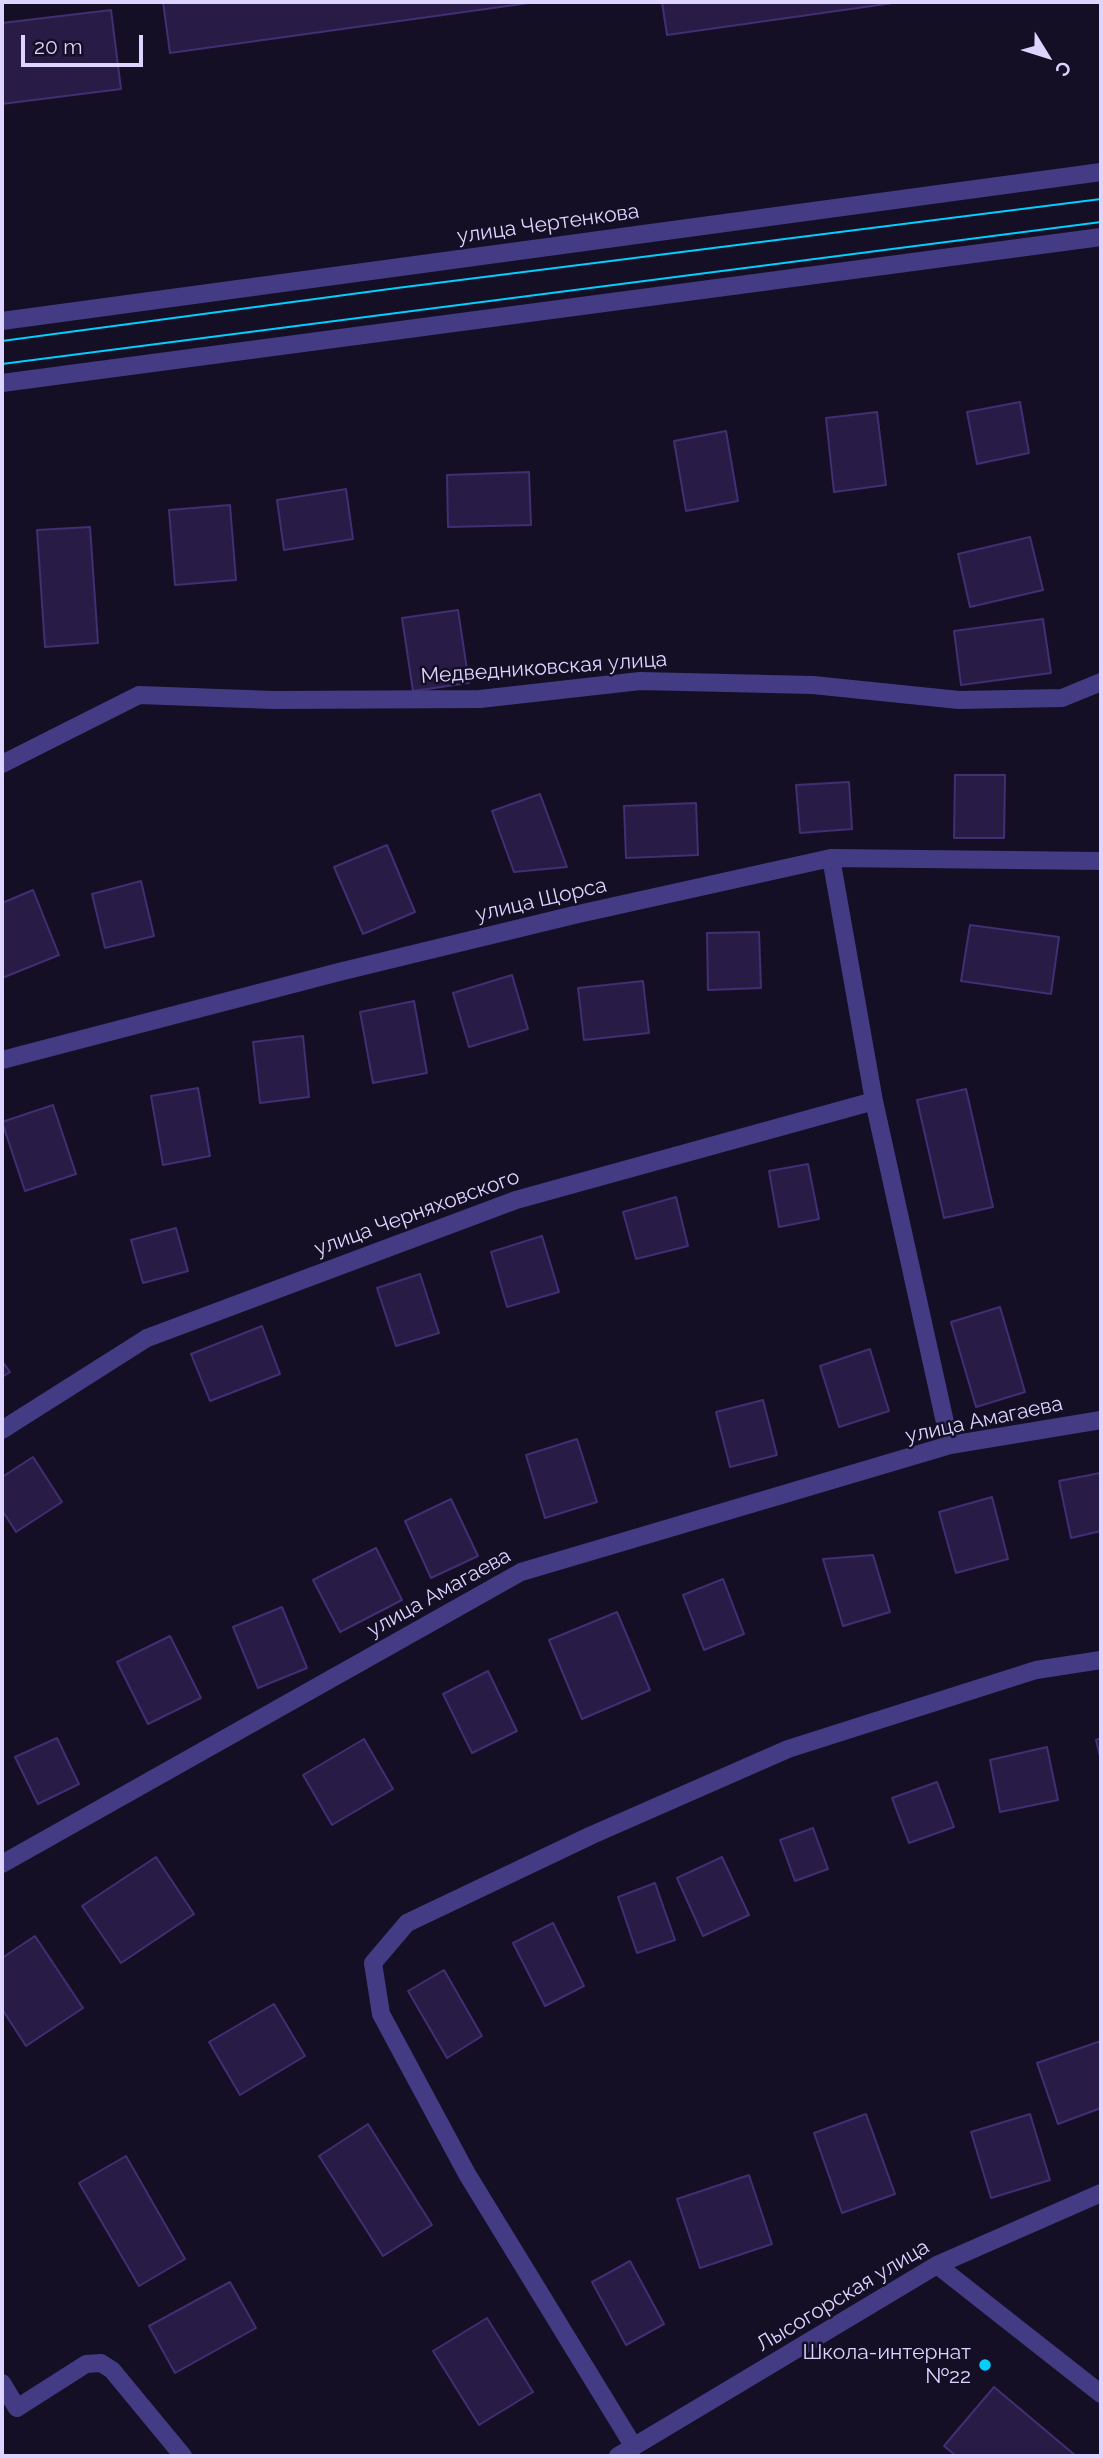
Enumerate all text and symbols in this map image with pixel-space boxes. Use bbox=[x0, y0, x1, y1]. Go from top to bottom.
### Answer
scale bar bbox=[24, 21, 147, 65]
north arrow bbox=[1012, 21, 1082, 91]
text: 20 m bbox=[34, 34, 82, 59]
text: С bbox=[1051, 57, 1076, 81]
street label: улица Чертенкова bbox=[455, 199, 641, 249]
street label: Медведниковская улица bbox=[420, 647, 668, 689]
street label: улица Щорса bbox=[473, 873, 609, 927]
street label: улица Черняховского bbox=[311, 1164, 523, 1262]
street label: улица Амагаева bbox=[903, 1391, 1065, 1449]
street label: улица Амагаева bbox=[363, 1543, 515, 1643]
street label: Лысогорская улица bbox=[752, 2235, 934, 2357]
place label: Школа-интернат №22 bbox=[802, 2340, 971, 2390]
marker: Школа-интернат №22 bbox=[977, 2357, 993, 2373]

